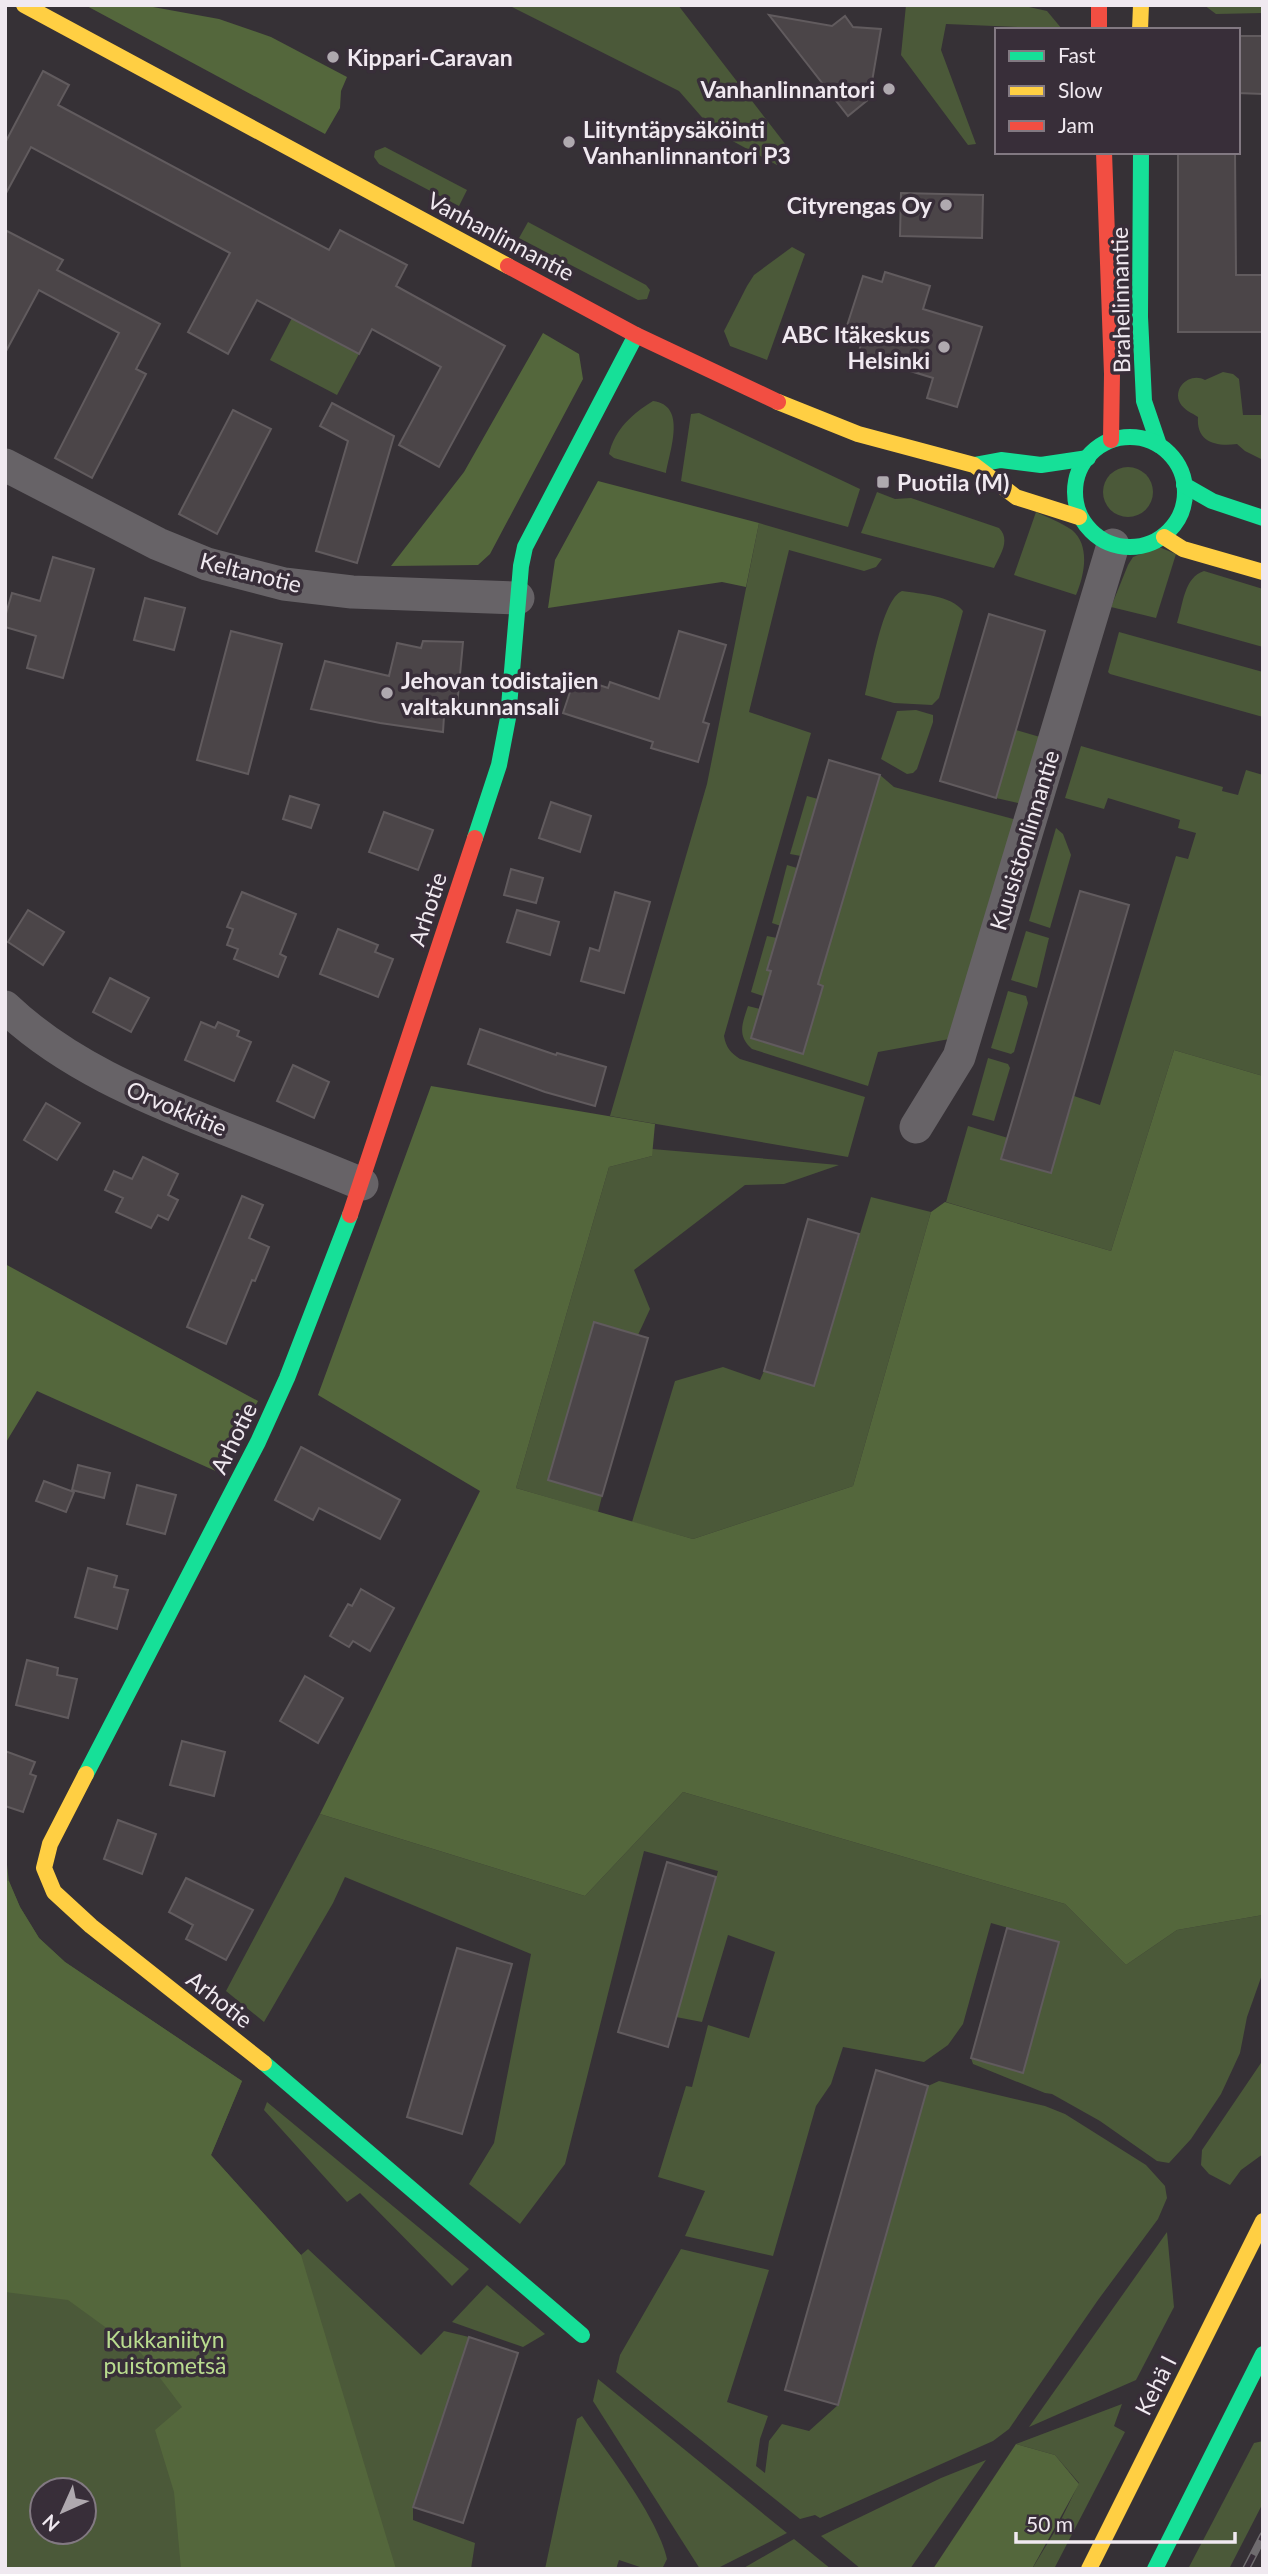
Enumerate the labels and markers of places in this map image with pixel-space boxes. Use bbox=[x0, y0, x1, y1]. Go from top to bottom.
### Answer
place label: Kippari-Caravan bbox=[347, 43, 513, 71]
marker: Kippari-Caravan bbox=[325, 49, 341, 65]
place label: Vanhanlinnantori bbox=[699, 75, 875, 103]
marker: Vanhanlinnantori bbox=[881, 81, 897, 97]
place label: Liityntäpysäköinti Vanhanlinnantori P3 bbox=[582, 115, 791, 169]
marker: Liityntäpysäköinti Vanhanlinnantori P3 bbox=[561, 134, 577, 150]
place label: Cityrengas Oy bbox=[787, 191, 933, 219]
marker: Cityrengas Oy bbox=[938, 197, 954, 213]
place label: ABC Itäkeskus Helsinki bbox=[781, 320, 930, 374]
marker: ABC Itäkeskus Helsinki bbox=[936, 339, 952, 355]
place label: Puotila (M) bbox=[897, 468, 1009, 496]
marker: Puotila (M) bbox=[875, 474, 891, 490]
place label: Jehovan todistajien valtakunnansali bbox=[401, 666, 599, 720]
marker: Jehovan todistajien valtakunnansali bbox=[379, 685, 395, 701]

